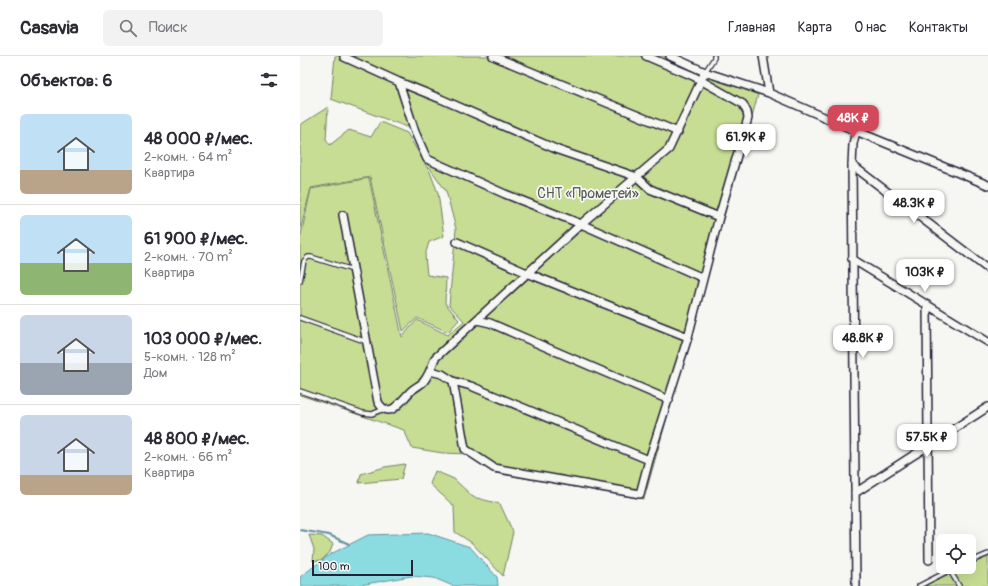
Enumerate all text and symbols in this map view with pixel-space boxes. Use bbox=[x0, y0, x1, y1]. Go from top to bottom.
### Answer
search box bbox=[103, 10, 383, 46]
text: Casavia bbox=[20, 16, 79, 40]
icon: search bbox=[117, 17, 139, 39]
text: Поиск bbox=[149, 18, 188, 37]
text: Главная bbox=[728, 19, 775, 36]
text: Карта bbox=[797, 19, 832, 36]
text: О нас bbox=[854, 19, 887, 36]
text: Контакты bbox=[909, 19, 968, 36]
icon: filters bbox=[258, 69, 280, 91]
text: Объектов: 6 bbox=[20, 70, 112, 91]
pin: 48K ₽ bbox=[825, 105, 881, 139]
text: 48K ₽ bbox=[837, 110, 869, 126]
pin: 61.9K ₽ bbox=[709, 124, 783, 158]
text: 48 000 ₽/мес. bbox=[144, 128, 253, 149]
text: 61.9K ₽ bbox=[726, 129, 766, 145]
icon: home bbox=[52, 130, 100, 178]
text: 2-комн. · 64 m² bbox=[144, 149, 232, 165]
text: Квартира bbox=[144, 165, 195, 181]
park label: СНТ «Прометей» bbox=[537, 185, 639, 202]
pin: 48.3K ₽ bbox=[877, 190, 951, 224]
text: 48.3K ₽ bbox=[893, 195, 935, 211]
text: 61 900 ₽/мес. bbox=[144, 228, 248, 249]
icon: home bbox=[52, 231, 100, 279]
text: 2-комн. · 70 m² bbox=[144, 249, 233, 265]
pin: 103K ₽ bbox=[892, 259, 958, 293]
text: 103K ₽ bbox=[905, 264, 945, 280]
text: Квартира bbox=[144, 265, 195, 281]
pin: 48.8K ₽ bbox=[826, 325, 900, 359]
text: 103 000 ₽/мес. bbox=[144, 328, 262, 349]
text: 48.8K ₽ bbox=[842, 330, 884, 346]
icon: home bbox=[52, 331, 100, 379]
text: 5-комн. · 128 m² bbox=[144, 349, 236, 365]
text: Дом bbox=[144, 365, 167, 381]
pin: 57.5K ₽ bbox=[890, 424, 964, 458]
text: 48 800 ₽/мес. bbox=[144, 428, 250, 449]
text: 57.5K ₽ bbox=[906, 429, 948, 445]
icon: home bbox=[52, 431, 100, 479]
text: 2-комн. · 66 m² bbox=[144, 449, 232, 465]
text: Квартира bbox=[144, 465, 195, 481]
map controls bbox=[936, 534, 976, 574]
button: locate bbox=[936, 534, 976, 574]
scale bar bbox=[312, 558, 413, 577]
text: 100 m bbox=[318, 560, 349, 573]

